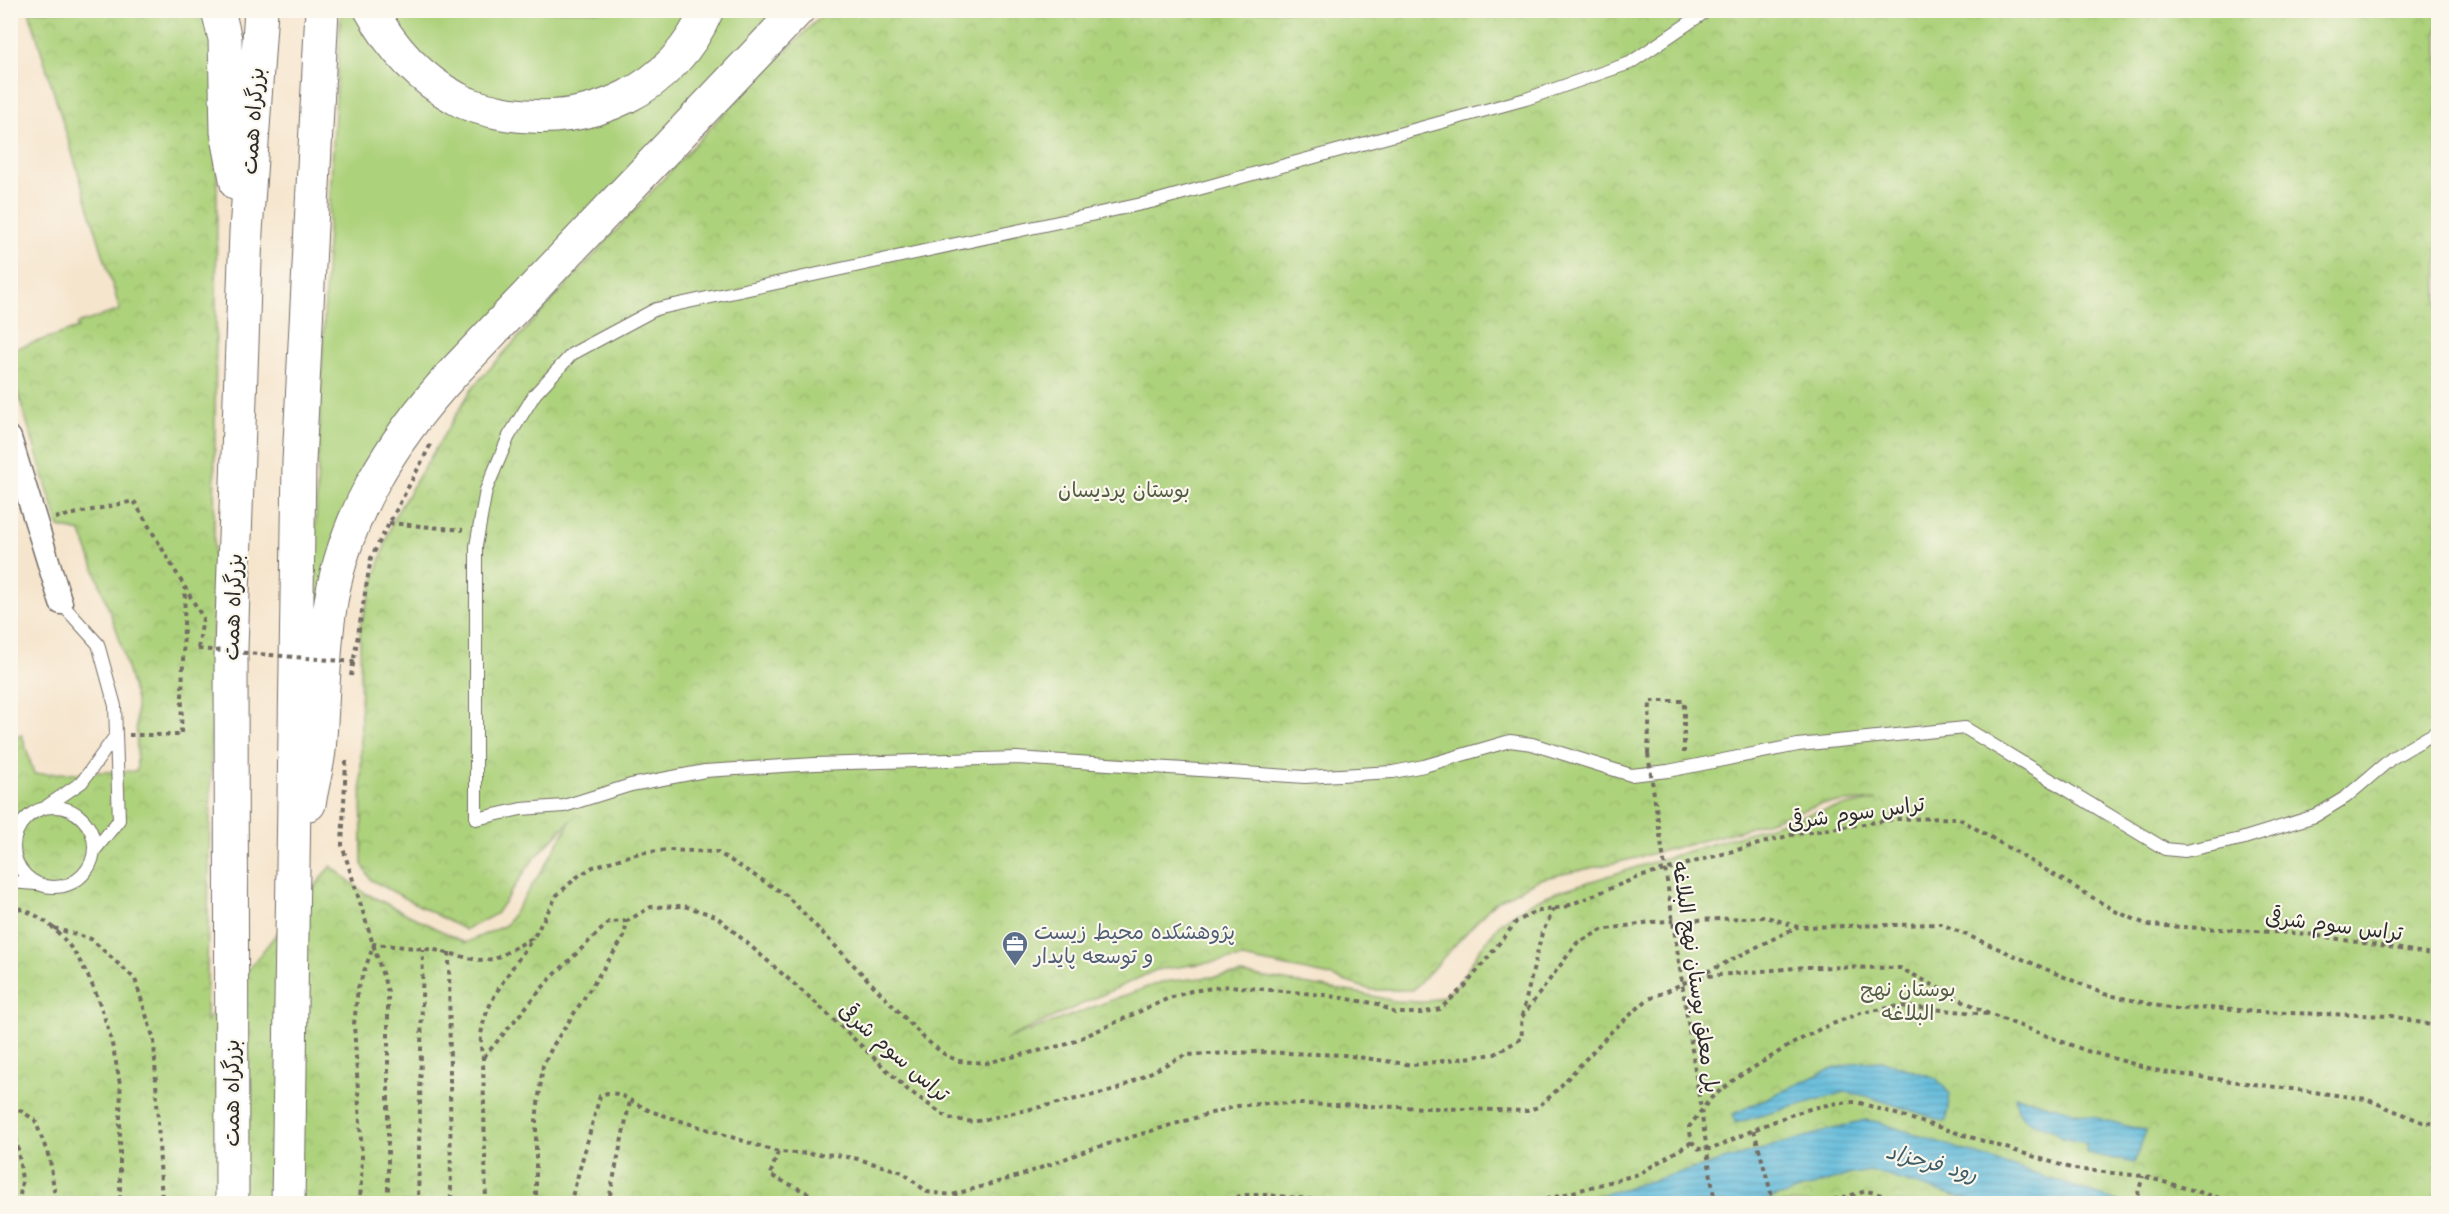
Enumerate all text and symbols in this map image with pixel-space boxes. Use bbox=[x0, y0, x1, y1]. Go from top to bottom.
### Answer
street label: بزرگراه همت bbox=[234, 66, 270, 175]
park label: بوستان پردیسان bbox=[1058, 475, 1190, 503]
street label: بزرگراه همت bbox=[216, 553, 248, 661]
street label: تراس سوم شرقی bbox=[1785, 788, 1928, 838]
street label: پل معلق بوستان نهج البلاغه bbox=[1666, 859, 1727, 1095]
street label: تراس سوم شرقی bbox=[2263, 902, 2405, 949]
place label: پژوهشکده محیط زیست و توسعه پایدار bbox=[1032, 917, 1235, 969]
office icon: پژوهشکده محیط زیست و توسعه پایدار bbox=[1000, 929, 1030, 967]
park label: بوستان نهج البلاغه bbox=[1860, 974, 1956, 1026]
street label: تراس سوم شرقی bbox=[831, 995, 957, 1110]
street label: بزرگراه همت bbox=[217, 1039, 245, 1147]
water label: رود فرحزاد bbox=[1883, 1135, 1981, 1188]

